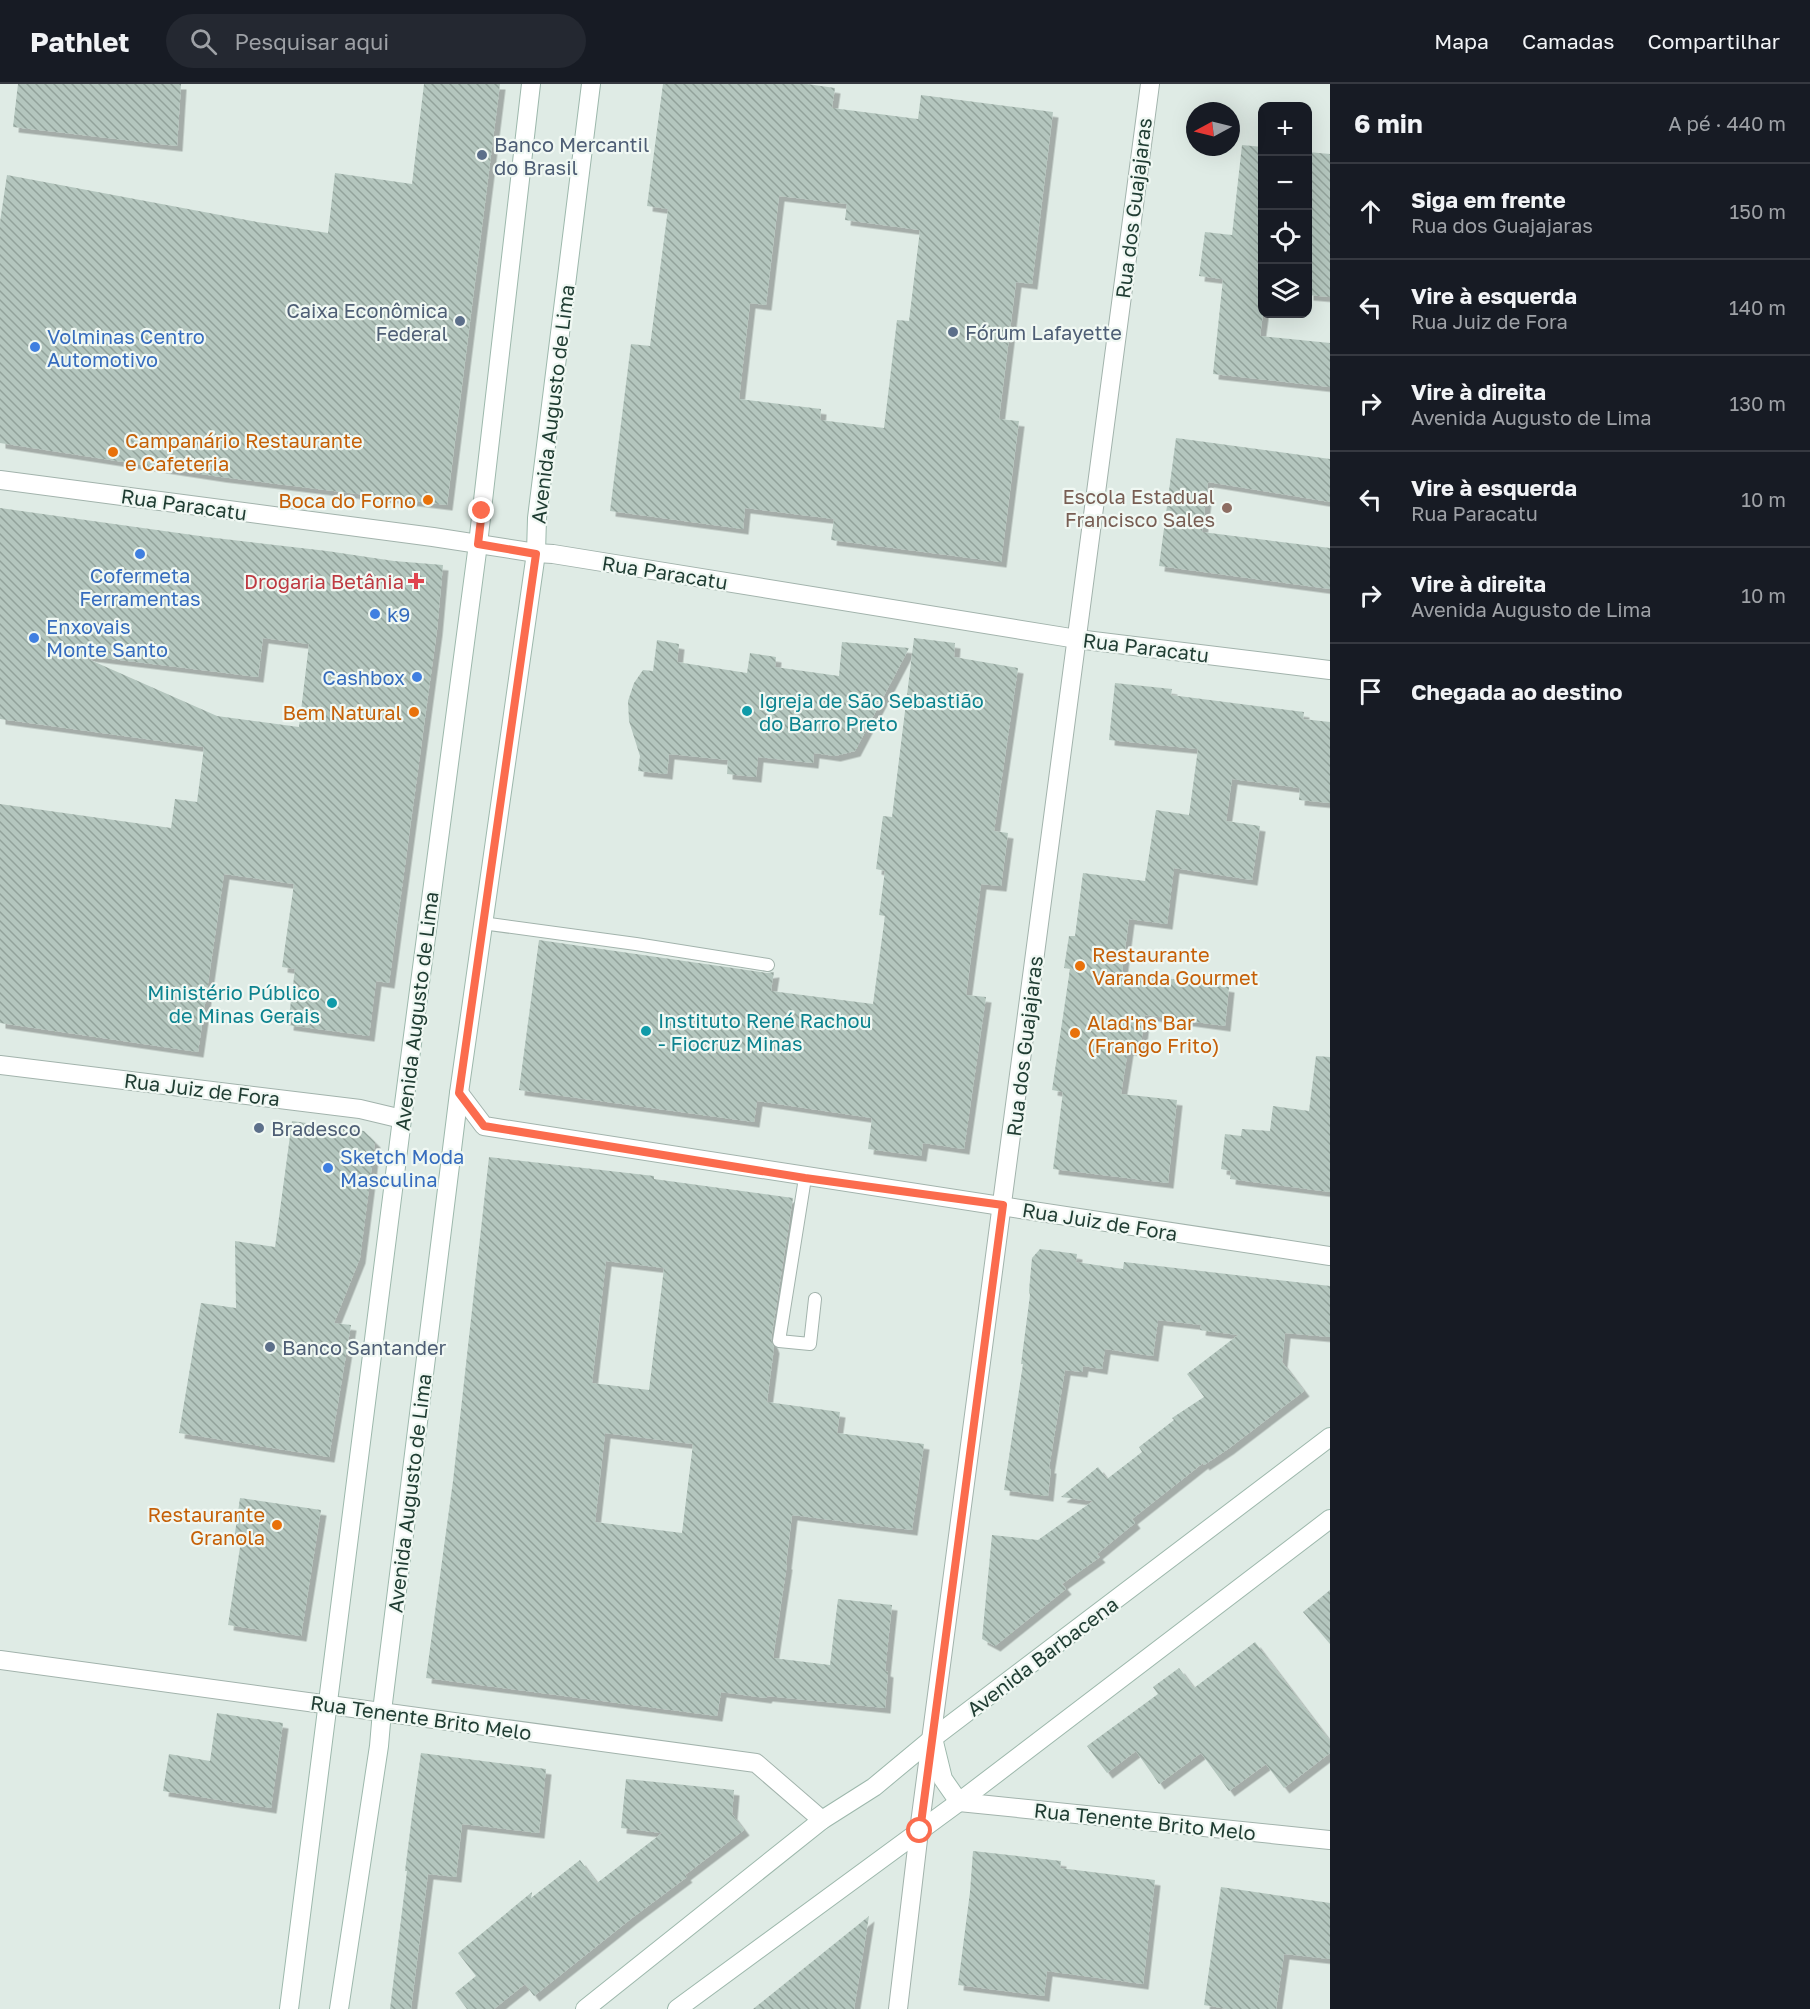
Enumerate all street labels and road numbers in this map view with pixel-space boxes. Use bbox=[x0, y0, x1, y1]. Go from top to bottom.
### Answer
street label: Rua dos Guajajaras bbox=[1110, 116, 1156, 300]
street label: Avenida Augusto de Lima bbox=[525, 283, 579, 525]
street label: Rua Paracatu bbox=[120, 483, 248, 525]
street label: Rua Paracatu bbox=[600, 550, 730, 594]
street label: Rua Paracatu bbox=[1082, 627, 1210, 667]
street label: Avenida Augusto de Lima bbox=[389, 890, 443, 1132]
street label: Rua dos Guajajaras bbox=[1001, 954, 1047, 1138]
street label: Rua Juiz de Fora bbox=[123, 1068, 281, 1110]
street label: Rua Juiz de Fora bbox=[1021, 1197, 1179, 1245]
street label: Avenida Augusto de Lima bbox=[382, 1372, 436, 1614]
street label: Avenida Barbacena bbox=[962, 1591, 1122, 1721]
street label: Rua Tenente Brito Melo bbox=[309, 1690, 533, 1744]
street label: Rua Tenente Brito Melo bbox=[1033, 1797, 1257, 1845]

